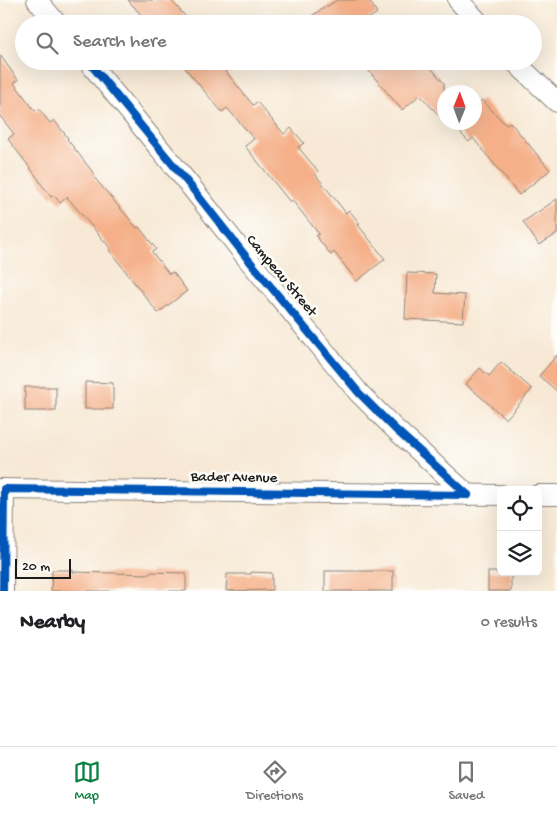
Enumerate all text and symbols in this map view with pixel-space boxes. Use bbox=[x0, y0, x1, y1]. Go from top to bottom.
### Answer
search box bbox=[15, 15, 542, 70]
icon: search bbox=[33, 29, 61, 57]
text: Search here bbox=[73, 31, 167, 54]
north arrow bbox=[437, 85, 482, 130]
street label: Campeau Street bbox=[242, 231, 322, 322]
street label: Bader Avenue bbox=[190, 468, 278, 488]
map controls bbox=[497, 486, 542, 576]
button: locate bbox=[497, 486, 542, 531]
button: layers bbox=[497, 531, 542, 576]
scale bar bbox=[15, 556, 71, 579]
text: 20 m bbox=[22, 559, 50, 576]
text: Nearby bbox=[20, 611, 85, 636]
text: 0 results bbox=[481, 614, 537, 633]
tab: Map bbox=[73, 758, 101, 805]
tab: Directions bbox=[246, 758, 303, 805]
tab: Saved bbox=[448, 758, 484, 805]

